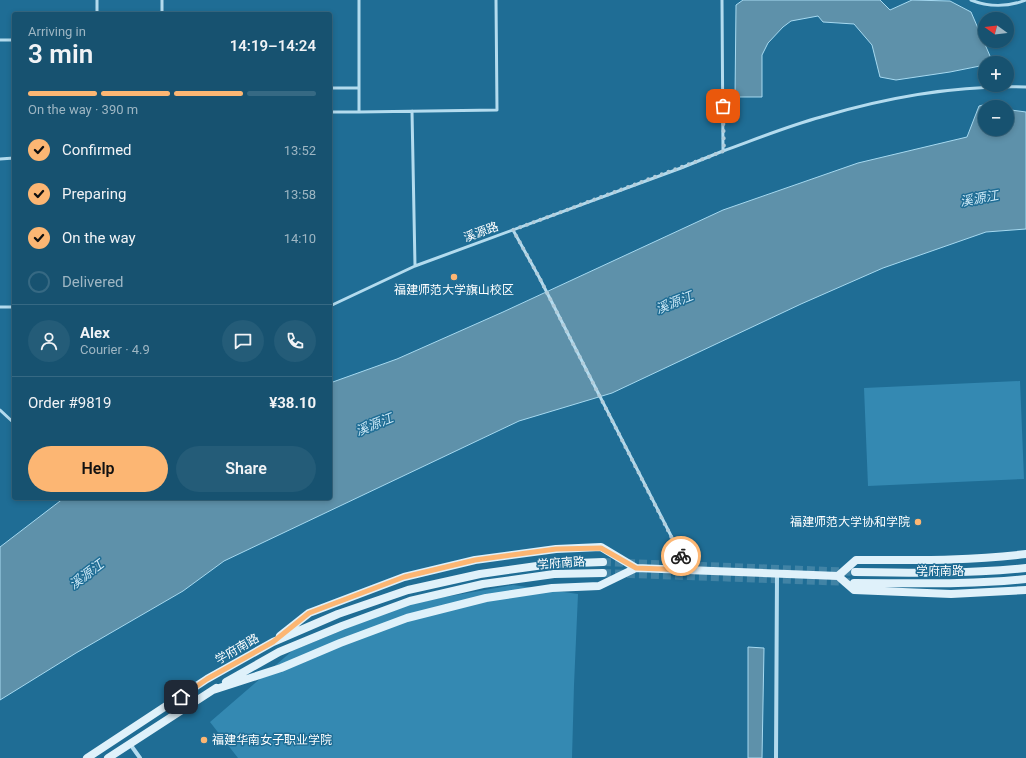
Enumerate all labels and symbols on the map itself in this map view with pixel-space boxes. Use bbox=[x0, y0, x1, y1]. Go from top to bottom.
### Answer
north arrow bbox=[978, 12, 1014, 48]
pin bbox=[706, 89, 740, 123]
water label: 溪源江 bbox=[959, 187, 1002, 209]
street label: 溪源路 bbox=[462, 219, 500, 245]
marker: 福建师范大学旗山校区 bbox=[449, 272, 459, 282]
place label: 福建师范大学旗山校区 bbox=[394, 283, 514, 297]
water label: 溪源江 bbox=[653, 287, 697, 317]
water label: 溪源江 bbox=[353, 409, 397, 439]
place label: 福建师范大学协和学院 bbox=[790, 515, 910, 529]
marker: 福建师范大学协和学院 bbox=[913, 517, 923, 527]
courier bbox=[661, 536, 701, 576]
street label: 学府南路 bbox=[537, 554, 585, 572]
water label: 溪源江 bbox=[66, 555, 108, 592]
street label: 学府南路 bbox=[916, 564, 964, 578]
street label: 学府南路 bbox=[213, 631, 261, 667]
pin bbox=[164, 680, 198, 714]
place label: 福建华南女子职业学院 bbox=[212, 733, 332, 747]
marker: 福建华南女子职业学院 bbox=[199, 735, 209, 745]

